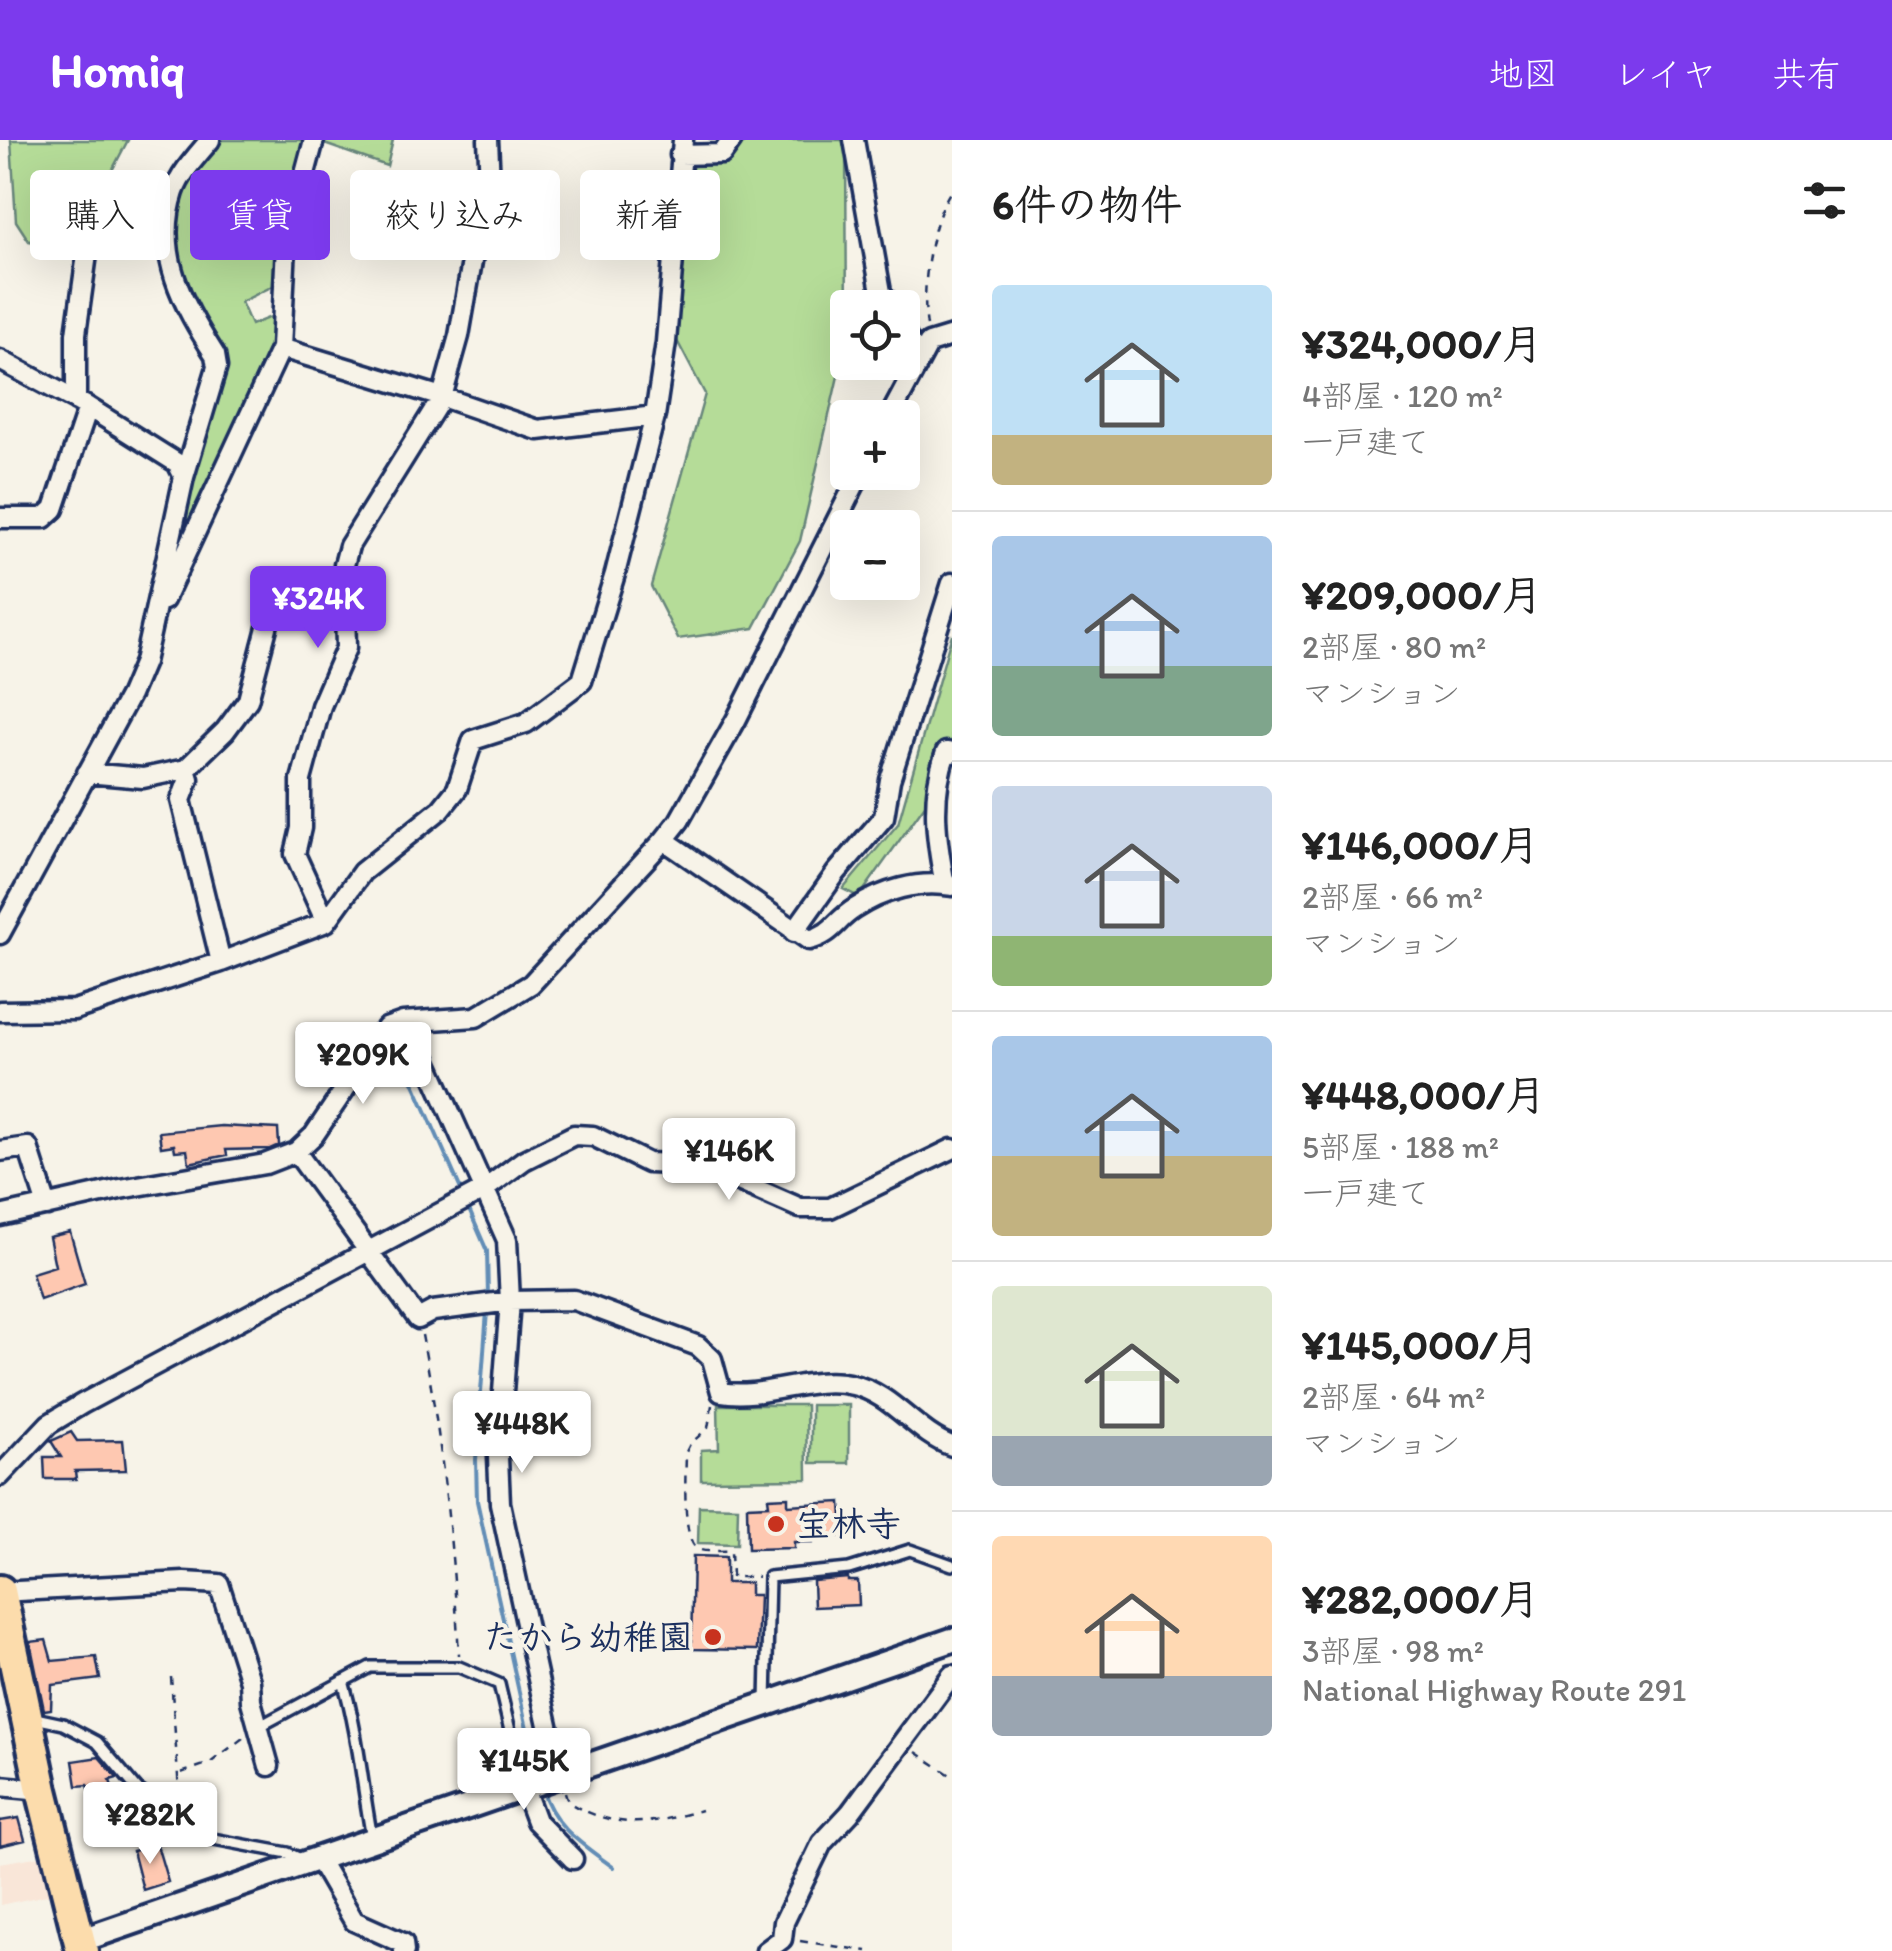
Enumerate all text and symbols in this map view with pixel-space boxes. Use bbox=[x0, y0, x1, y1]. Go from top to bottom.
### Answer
text: Homiq bbox=[50, 41, 185, 99]
text: 地図 bbox=[1488, 53, 1558, 95]
text: レイヤ bbox=[1613, 53, 1717, 95]
text: 共有 bbox=[1772, 53, 1842, 95]
chip: 購入 bbox=[30, 170, 170, 260]
chip: 賃貸 bbox=[190, 170, 330, 260]
chip: 絞り込み bbox=[350, 170, 560, 260]
chip: 新着 bbox=[580, 170, 720, 260]
icon: filters bbox=[1797, 173, 1852, 228]
text: 6件の物件 bbox=[992, 179, 1182, 230]
map controls bbox=[830, 290, 920, 600]
button: locate bbox=[830, 290, 920, 380]
text: ¥324,000/月 bbox=[1302, 318, 1543, 369]
icon: home bbox=[1072, 325, 1192, 445]
text: 4部屋 · 120 m² bbox=[1302, 377, 1503, 415]
button: + bbox=[830, 400, 920, 490]
text: 一戸建て bbox=[1302, 423, 1430, 461]
button: − bbox=[830, 510, 920, 600]
pin: ¥324K bbox=[248, 566, 388, 651]
text: ¥209,000/月 bbox=[1302, 569, 1543, 620]
icon: home bbox=[1072, 576, 1192, 696]
text: ¥324K bbox=[272, 579, 364, 617]
text: 2部屋 · 80 m² bbox=[1302, 628, 1486, 666]
text: マンション bbox=[1302, 674, 1461, 712]
text: ¥146,000/月 bbox=[1302, 819, 1540, 870]
icon: home bbox=[1072, 826, 1192, 946]
text: 2部屋 · 66 m² bbox=[1302, 878, 1483, 916]
text: マンション bbox=[1302, 924, 1461, 962]
pin: ¥209K bbox=[293, 1022, 433, 1107]
text: ¥209K bbox=[317, 1035, 409, 1073]
text: ¥448,000/月 bbox=[1302, 1069, 1546, 1120]
icon: home bbox=[1072, 1076, 1192, 1196]
pin: ¥146K bbox=[659, 1118, 799, 1203]
text: 5部屋 · 188 m² bbox=[1302, 1128, 1499, 1166]
text: ¥146K bbox=[684, 1131, 774, 1169]
text: 一戸建て bbox=[1302, 1174, 1430, 1212]
text: ¥145,000/月 bbox=[1302, 1319, 1540, 1370]
icon: home bbox=[1072, 1326, 1192, 1446]
text: 2部屋 · 64 m² bbox=[1302, 1378, 1485, 1416]
pin: ¥448K bbox=[452, 1391, 592, 1476]
text: ¥448K bbox=[475, 1404, 569, 1442]
text: マンション bbox=[1302, 1424, 1461, 1462]
place label: 宝林寺 bbox=[796, 1503, 901, 1545]
marker: 宝林寺 bbox=[765, 1513, 787, 1535]
text: ¥282,000/月 bbox=[1302, 1573, 1540, 1624]
icon: home bbox=[1072, 1576, 1192, 1696]
place label: たから幼稚園 bbox=[483, 1616, 693, 1658]
marker: たから幼稚園 bbox=[702, 1626, 724, 1648]
text: 3部屋 · 98 m² bbox=[1302, 1632, 1484, 1670]
text: National Highway Route 291 bbox=[1302, 1671, 1686, 1709]
pin: ¥145K bbox=[454, 1728, 594, 1813]
text: ¥145K bbox=[479, 1741, 569, 1779]
pin: ¥282K bbox=[80, 1782, 220, 1867]
text: ¥282K bbox=[105, 1795, 195, 1833]

